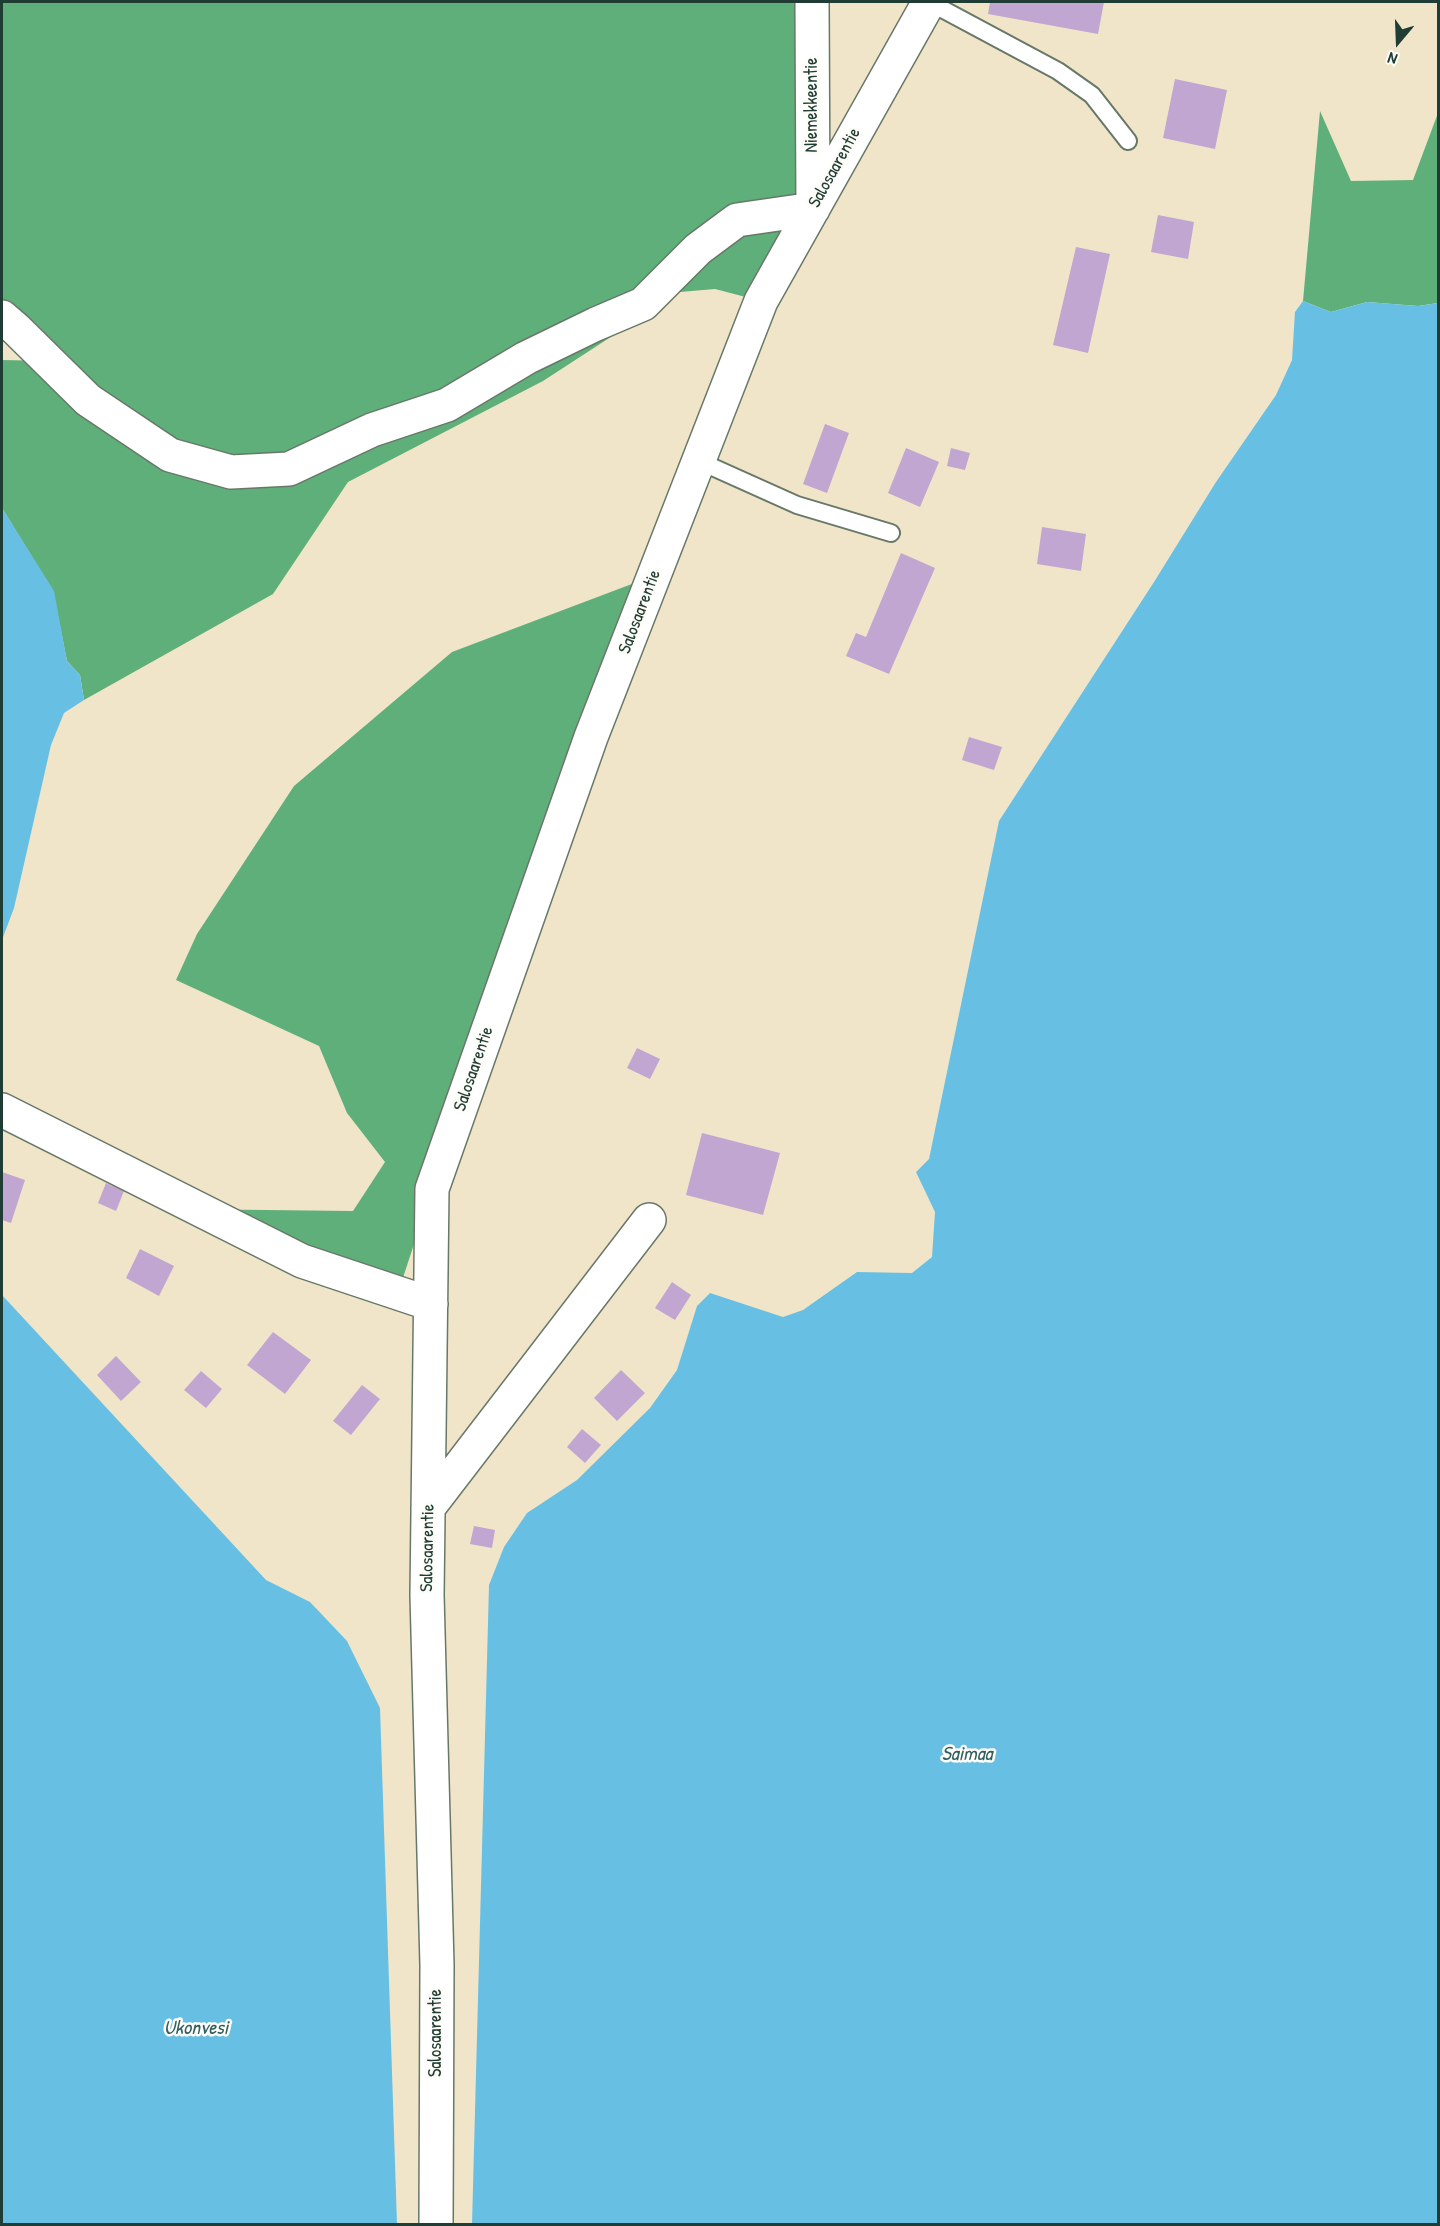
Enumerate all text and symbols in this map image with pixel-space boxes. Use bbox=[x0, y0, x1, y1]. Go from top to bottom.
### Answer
north arrow bbox=[1368, 12, 1428, 72]
text: N bbox=[1385, 47, 1400, 71]
street label: Niemekkeentie bbox=[801, 58, 823, 152]
street label: Salosaarentie bbox=[804, 124, 866, 212]
street label: Salosaarentie bbox=[614, 567, 666, 657]
street label: Salosaarentie bbox=[449, 1024, 499, 1114]
street label: Salosaarentie bbox=[416, 1504, 440, 1592]
water label: Saimaa bbox=[942, 1743, 992, 1767]
street label: Salosaarentie bbox=[425, 1989, 447, 2077]
water label: Ukonvesi bbox=[164, 2017, 228, 2041]

